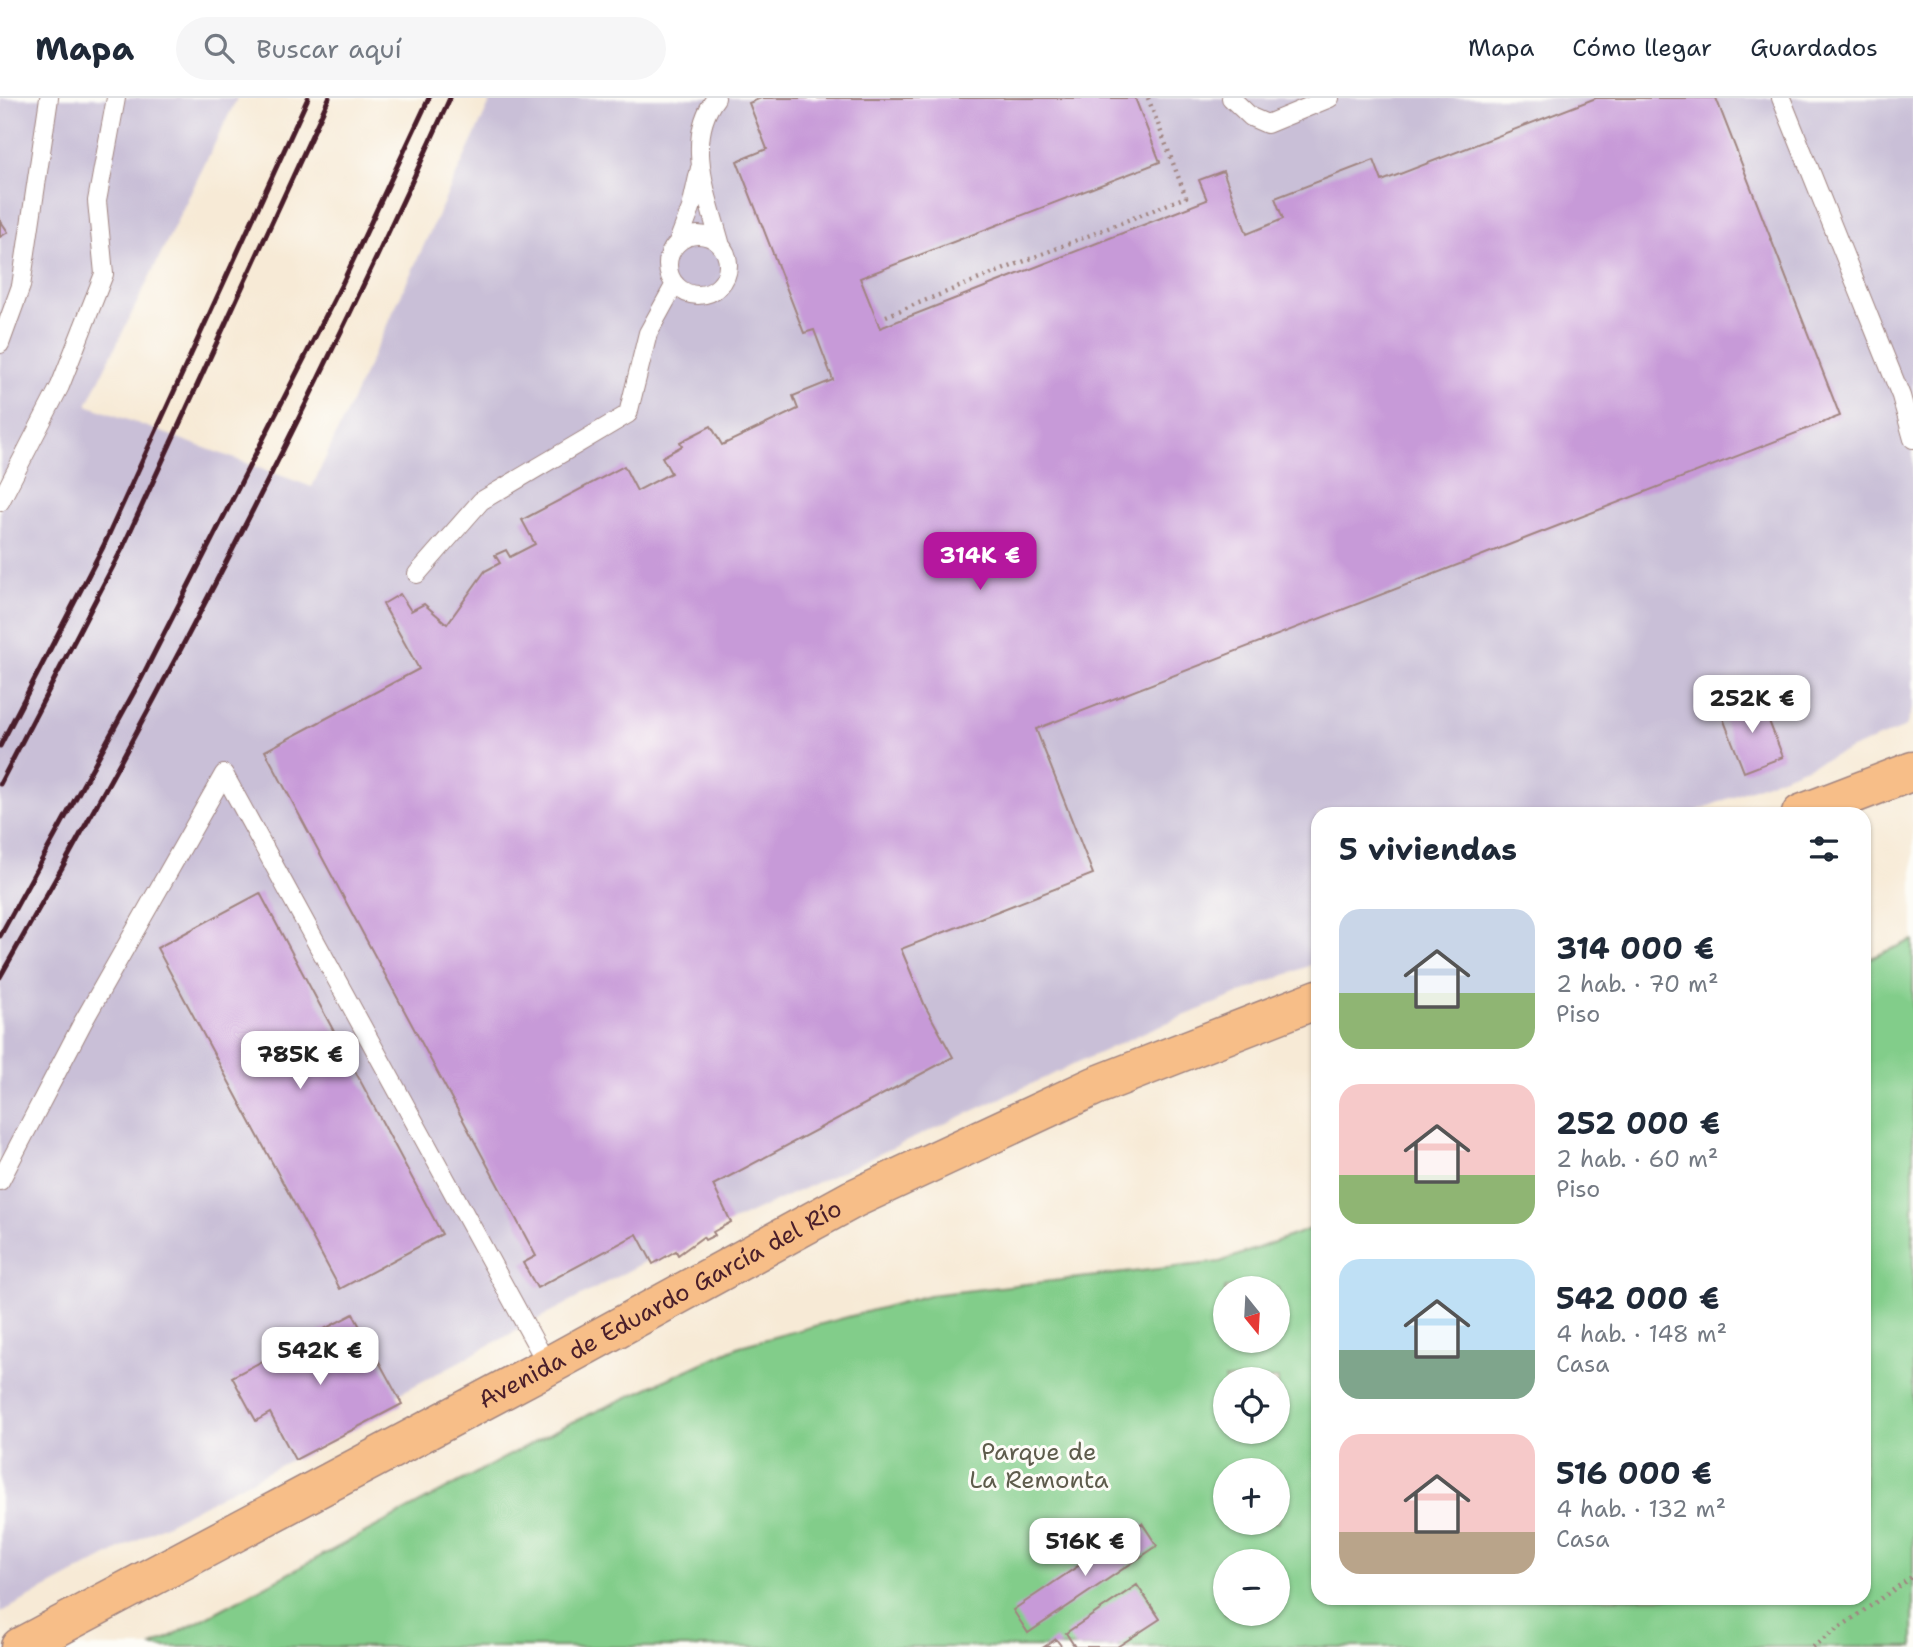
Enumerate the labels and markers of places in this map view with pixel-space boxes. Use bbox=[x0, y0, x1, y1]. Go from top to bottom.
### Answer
pin: 314K € bbox=[923, 532, 1037, 592]
pin: 252K € bbox=[1695, 676, 1809, 735]
pin: 785K € bbox=[243, 1032, 357, 1091]
pin: 542K € bbox=[263, 1328, 377, 1387]
pin: 516K € bbox=[1028, 1518, 1142, 1578]

